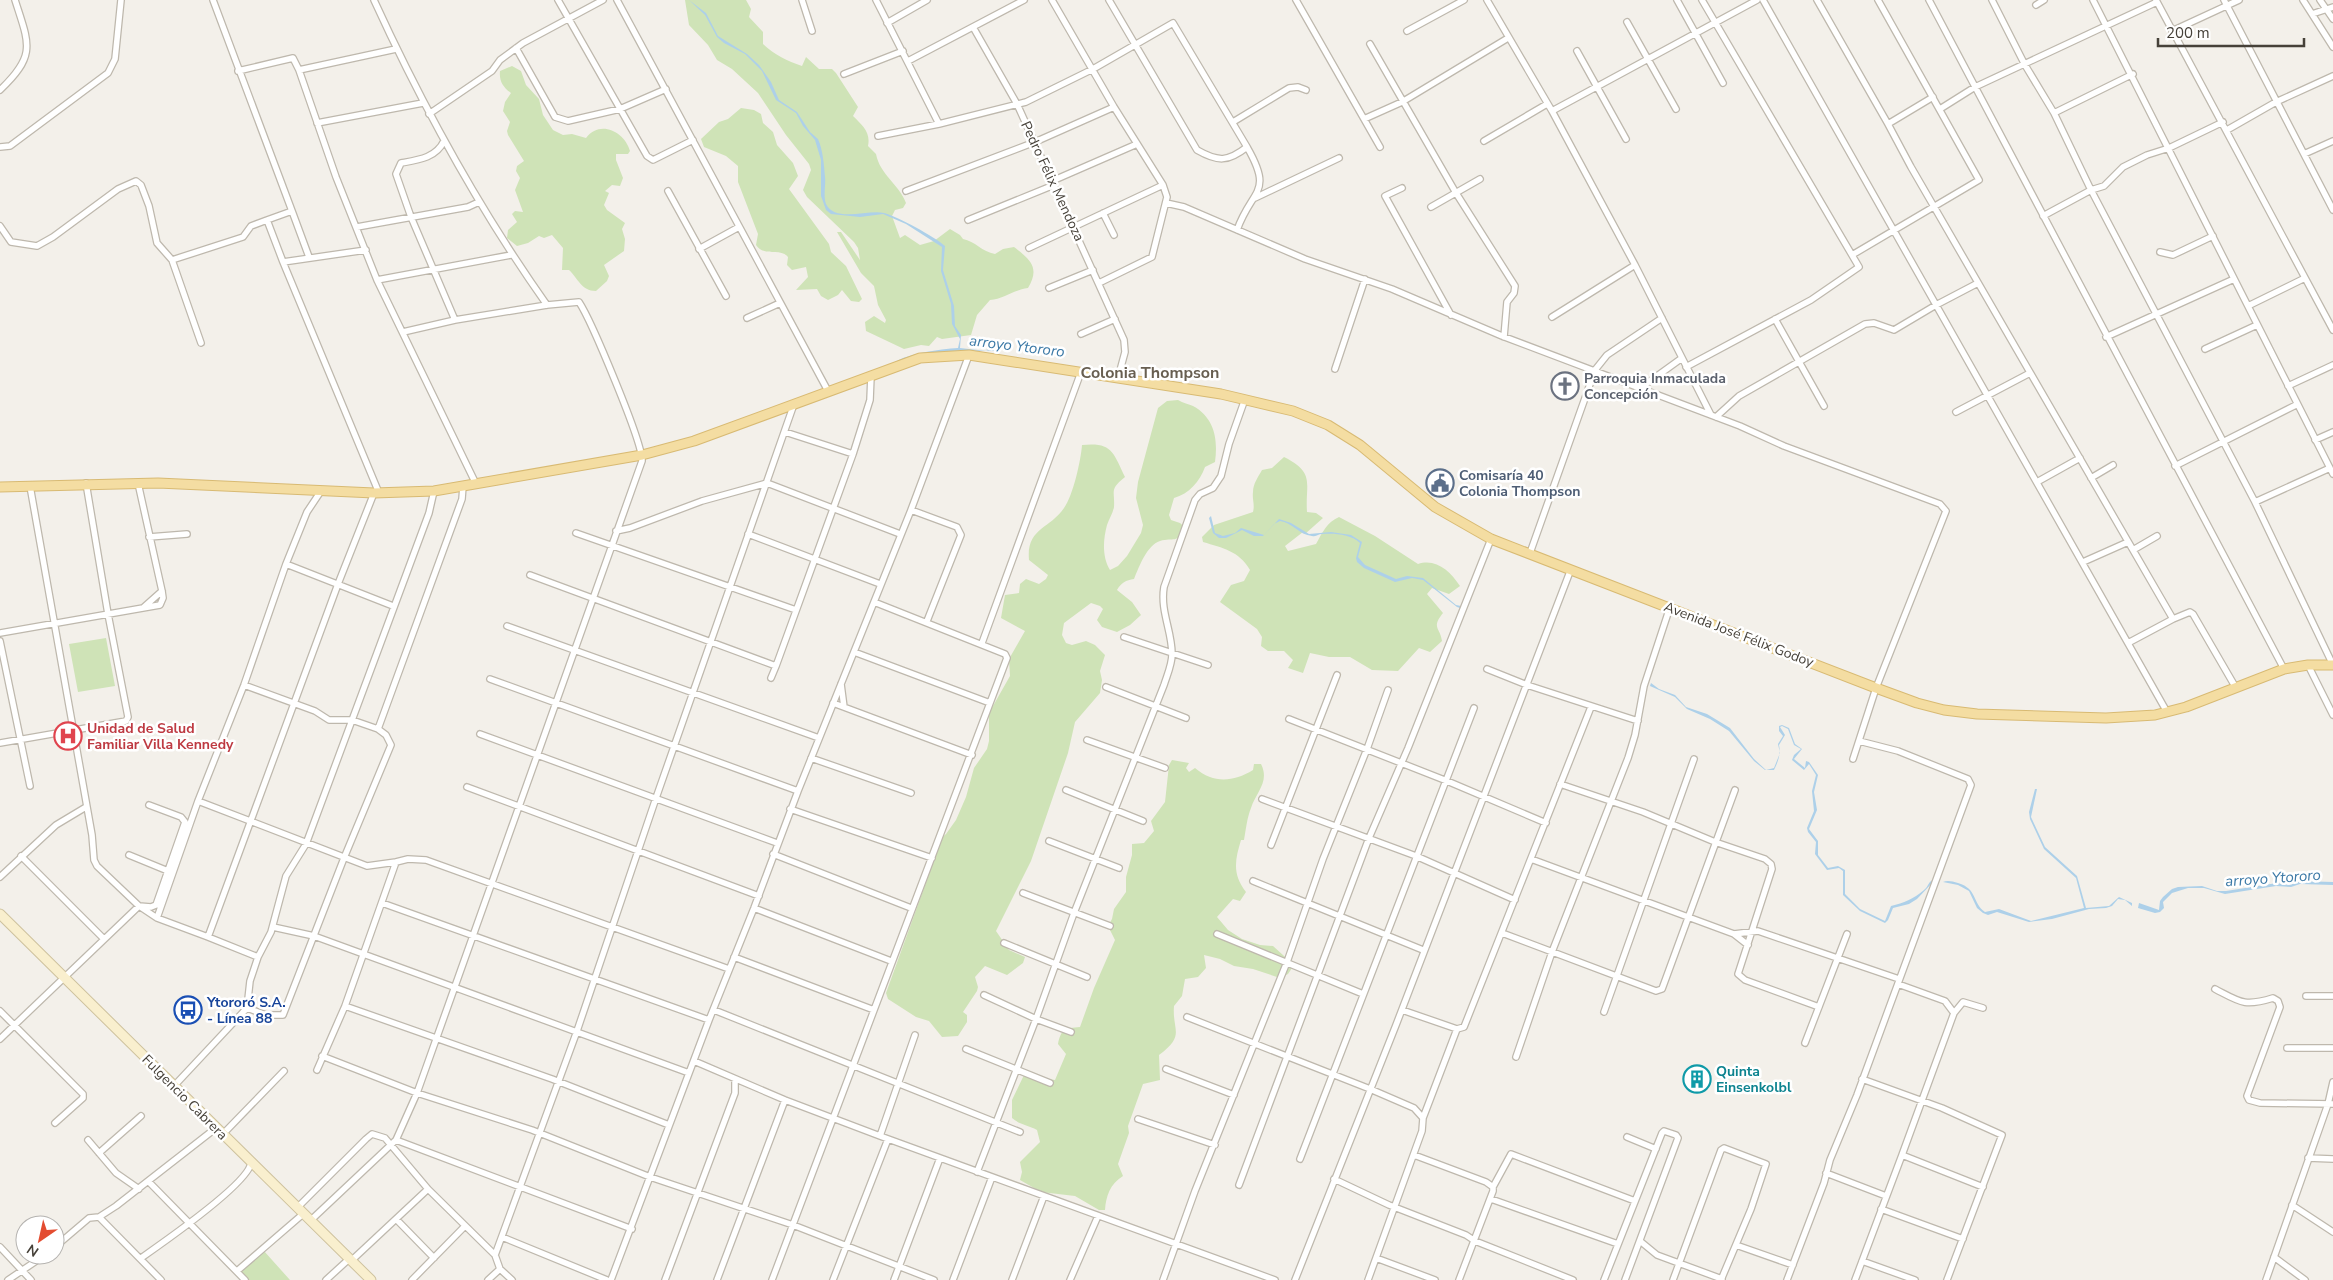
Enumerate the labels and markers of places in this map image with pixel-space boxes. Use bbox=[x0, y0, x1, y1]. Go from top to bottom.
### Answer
place label: Parroquia Inmaculada Concepción bbox=[1584, 369, 1726, 404]
church icon: Parroquia Inmaculada Concepción bbox=[1550, 371, 1580, 401]
place label: Comisaría 40 Colonia Thompson bbox=[1459, 466, 1580, 501]
public building icon: Comisaría 40 Colonia Thompson bbox=[1425, 468, 1455, 498]
place label: Unidad de Salud Familiar Villa Kennedy bbox=[87, 719, 234, 754]
hospital icon: Unidad de Salud Familiar Villa Kennedy bbox=[53, 721, 83, 751]
place label: Ytororó S.A. - Línea 88 bbox=[206, 993, 286, 1028]
bus stop icon: Ytororó S.A. - Línea 88 bbox=[173, 995, 203, 1025]
place label: Quinta Einsenkolbl bbox=[1716, 1062, 1792, 1097]
building icon: Quinta Einsenkolbl bbox=[1682, 1064, 1712, 1094]

